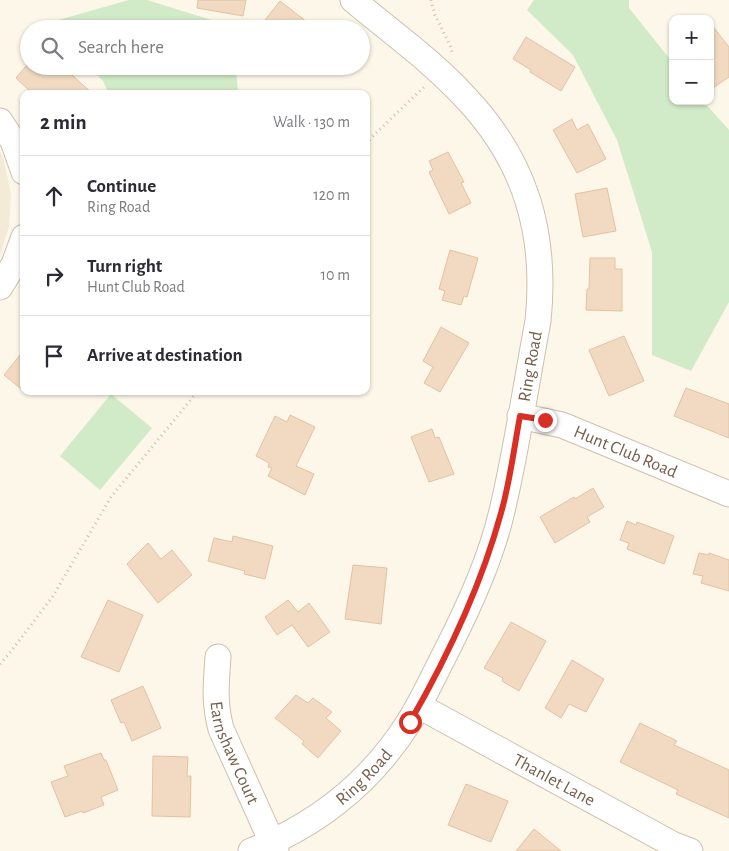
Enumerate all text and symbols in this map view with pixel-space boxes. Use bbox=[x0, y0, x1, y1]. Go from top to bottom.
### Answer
map controls bbox=[669, 15, 714, 105]
button: + bbox=[669, 15, 714, 60]
search box bbox=[20, 20, 370, 75]
icon: search bbox=[38, 34, 66, 62]
text: Search here bbox=[78, 38, 164, 57]
button: − bbox=[669, 60, 714, 105]
text: 2 min bbox=[40, 112, 87, 133]
text: Walk · 130 m bbox=[273, 114, 350, 130]
text: Continue bbox=[87, 177, 156, 196]
icon: ahead bbox=[40, 182, 68, 210]
text: 120 m bbox=[313, 187, 350, 203]
text: Ring Road bbox=[87, 199, 150, 215]
text: Turn right bbox=[87, 257, 162, 276]
icon: right bbox=[40, 262, 68, 290]
text: 10 m bbox=[321, 267, 350, 283]
text: Hunt Club Road bbox=[87, 279, 185, 295]
street label: Ring Road bbox=[516, 330, 546, 403]
icon: arrive bbox=[40, 342, 68, 370]
text: Arrive at destination bbox=[87, 346, 243, 365]
route end bbox=[534, 409, 557, 432]
street label: Hunt Club Road bbox=[571, 423, 680, 482]
street label: Earnshaw Court bbox=[206, 700, 262, 807]
route start bbox=[399, 711, 422, 734]
street label: Ring Road bbox=[333, 746, 396, 809]
street label: Thanlet Lane bbox=[510, 751, 598, 810]

